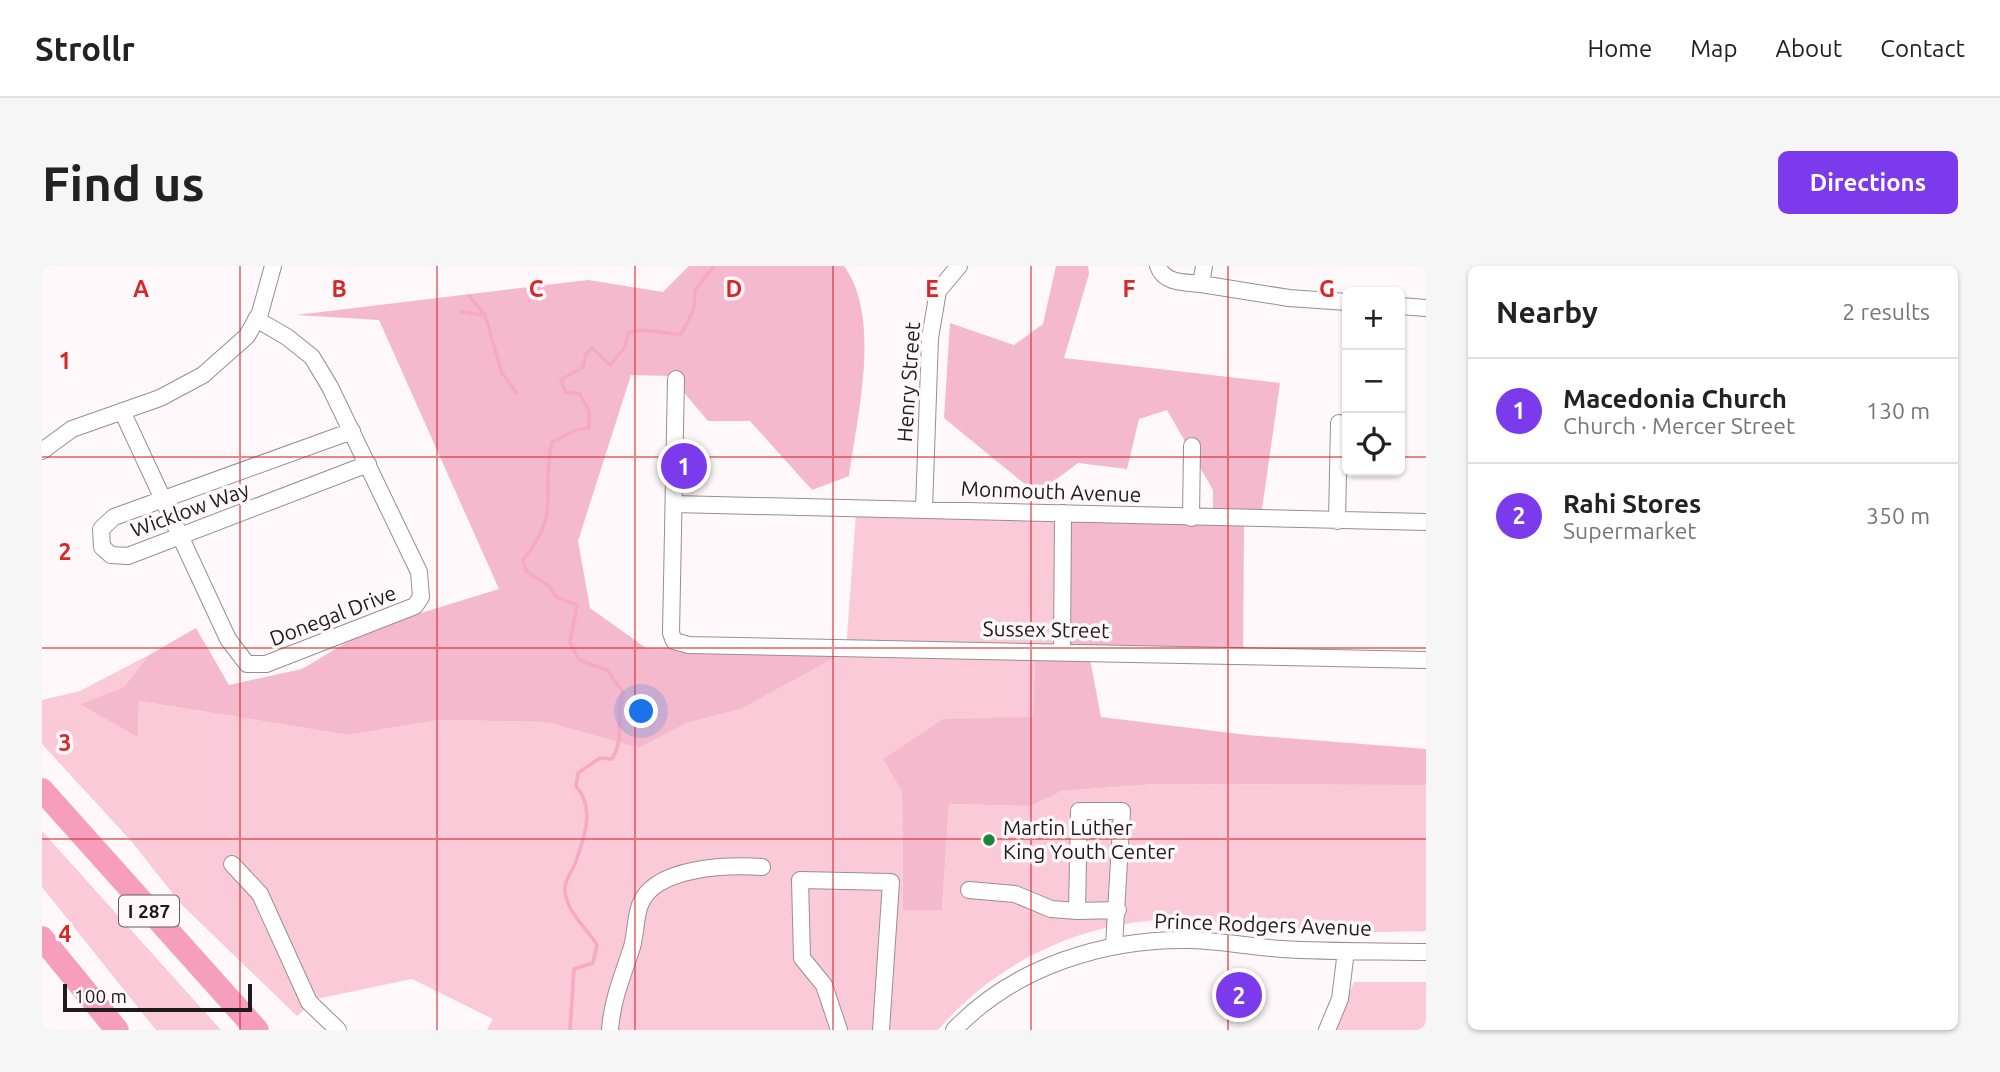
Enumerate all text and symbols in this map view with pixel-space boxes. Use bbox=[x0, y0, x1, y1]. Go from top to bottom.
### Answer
text: Strollr bbox=[35, 30, 135, 67]
text: Home bbox=[1587, 35, 1652, 62]
text: Map bbox=[1690, 35, 1737, 62]
text: About bbox=[1775, 35, 1842, 62]
text: Contact bbox=[1880, 35, 1965, 62]
button: Directions bbox=[1778, 151, 1958, 214]
text: Find us bbox=[42, 155, 205, 210]
text: A bbox=[133, 276, 149, 301]
text: B bbox=[331, 276, 347, 301]
text: C bbox=[529, 276, 544, 301]
text: D bbox=[726, 276, 742, 301]
text: E bbox=[925, 276, 939, 301]
text: F bbox=[1123, 276, 1136, 301]
text: G bbox=[1319, 276, 1335, 301]
map controls bbox=[1342, 287, 1405, 476]
button: + bbox=[1342, 287, 1405, 350]
text: Nearby bbox=[1496, 295, 1598, 329]
text: 2 results bbox=[1842, 299, 1930, 324]
street label: Henry Street bbox=[892, 321, 924, 443]
text: 1 bbox=[59, 348, 71, 373]
button: − bbox=[1342, 350, 1405, 413]
text: Macedonia Church bbox=[1563, 384, 1787, 413]
text: 1 bbox=[1513, 398, 1525, 423]
text: 130 m bbox=[1866, 398, 1930, 423]
button: locate bbox=[1342, 413, 1405, 476]
text: Church · Mercer Street bbox=[1563, 413, 1795, 438]
pin: 1 bbox=[661, 440, 707, 492]
street label: Monmouth Avenue bbox=[960, 476, 1142, 506]
street label: Wicklow Way bbox=[127, 477, 252, 542]
text: Rahi Stores bbox=[1563, 489, 1701, 518]
text: 2 bbox=[1513, 503, 1525, 528]
text: 350 m bbox=[1866, 503, 1930, 528]
text: Supermarket bbox=[1563, 518, 1696, 543]
text: 2 bbox=[59, 539, 71, 564]
street label: Donegal Drive bbox=[266, 580, 399, 650]
street label: Sussex Street bbox=[982, 616, 1110, 642]
your location bbox=[624, 694, 658, 728]
text: 3 bbox=[59, 730, 71, 755]
place label: Martin Luther King Youth Center bbox=[1003, 815, 1175, 863]
marker: Martin Luther King Youth Center bbox=[981, 832, 997, 848]
road number: I 287 bbox=[119, 896, 179, 926]
street label: Prince Rodgers Avenue bbox=[1154, 908, 1372, 940]
text: 4 bbox=[59, 921, 72, 946]
pin: 2 bbox=[1216, 969, 1262, 1021]
scale bar bbox=[63, 981, 252, 1013]
text: 100 m bbox=[74, 985, 127, 1007]

